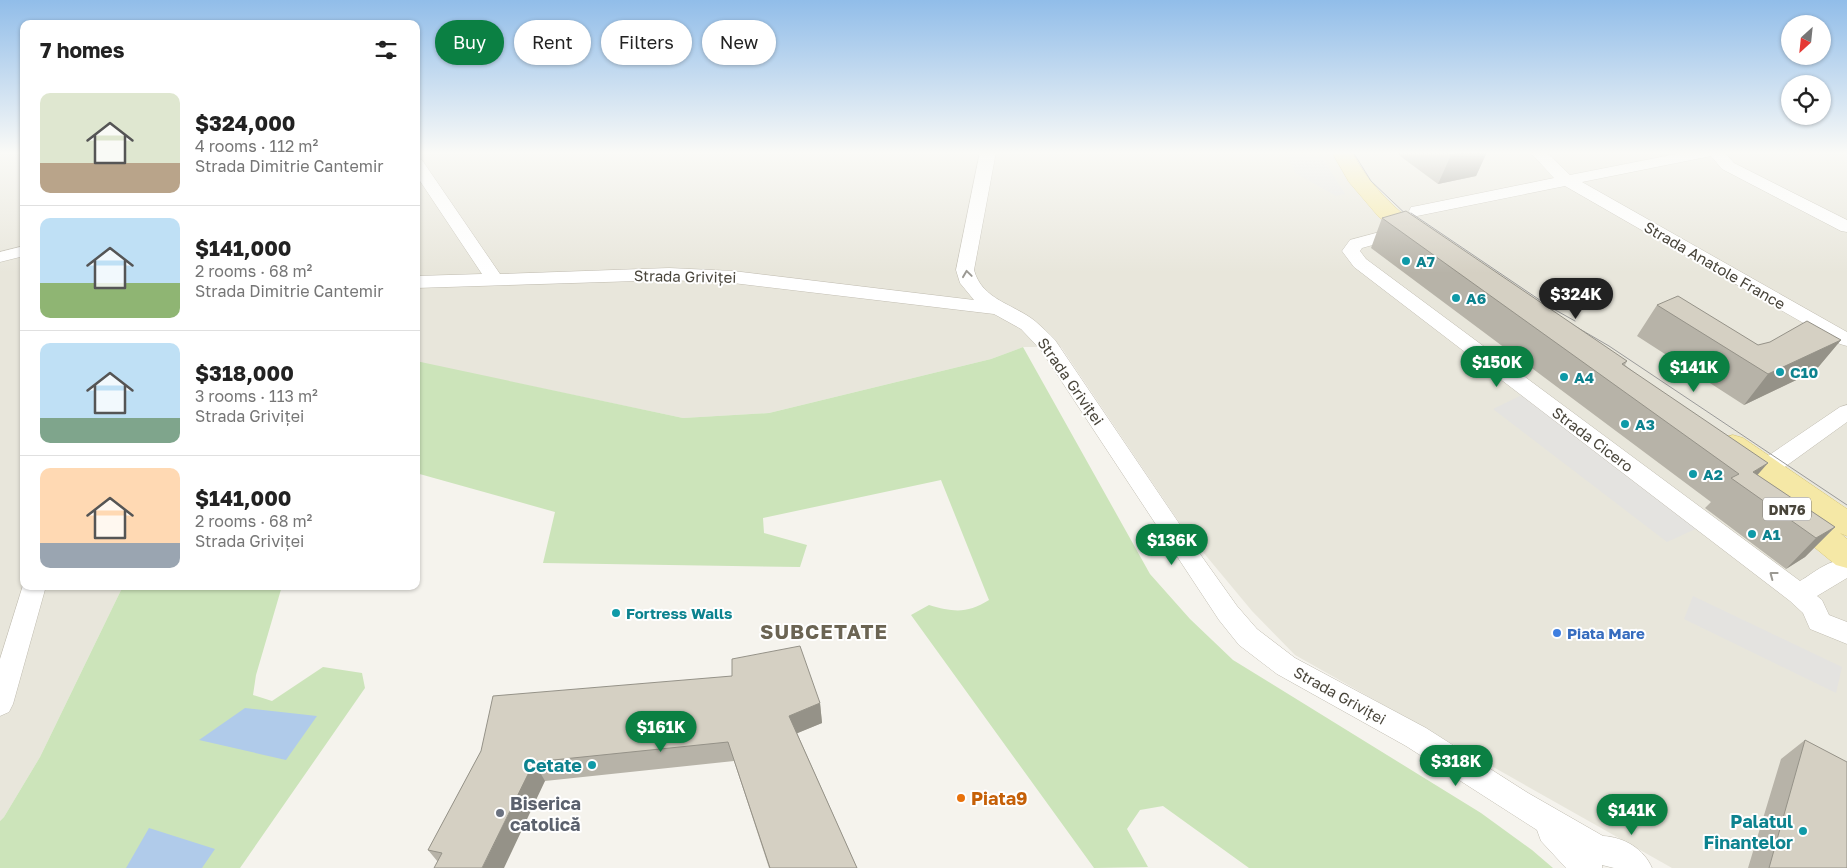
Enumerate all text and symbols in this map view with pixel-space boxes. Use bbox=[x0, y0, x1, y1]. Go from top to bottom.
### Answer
north arrow bbox=[1781, 15, 1831, 65]
map controls bbox=[1781, 15, 1831, 125]
chip: Buy bbox=[435, 20, 504, 65]
chip: Rent bbox=[514, 20, 591, 65]
chip: Filters bbox=[601, 20, 692, 65]
chip: New bbox=[702, 20, 776, 65]
icon: filters bbox=[372, 36, 400, 64]
text: 7 homes bbox=[40, 37, 125, 63]
button: locate bbox=[1781, 75, 1831, 125]
text: $324,000 bbox=[195, 110, 296, 136]
icon: home bbox=[80, 113, 140, 173]
text: 4 rooms · 112 m² bbox=[195, 136, 318, 156]
text: Strada Dimitrie Cantemir bbox=[195, 156, 383, 176]
street label: Strada Anatole France bbox=[1641, 217, 1789, 313]
text: $141,000 bbox=[195, 235, 292, 261]
icon: home bbox=[80, 238, 140, 298]
place label: A7 bbox=[1416, 252, 1435, 270]
marker: A7 bbox=[1400, 255, 1412, 267]
text: 2 rooms · 68 m² bbox=[195, 261, 312, 281]
street label: Strada Griviței bbox=[634, 266, 736, 286]
one-way arrow bbox=[962, 270, 973, 278]
pin: $324K bbox=[1541, 278, 1611, 320]
text: Strada Dimitrie Cantemir bbox=[195, 281, 383, 301]
text: $324K bbox=[1550, 284, 1602, 304]
place label: A6 bbox=[1466, 289, 1486, 307]
marker: A6 bbox=[1450, 292, 1462, 304]
street label: Strada Griviței bbox=[1034, 334, 1108, 428]
pin: $150K bbox=[1462, 346, 1532, 388]
pin: $141K bbox=[1659, 350, 1729, 393]
text: $150K bbox=[1472, 352, 1522, 372]
text: $141K bbox=[1670, 357, 1718, 377]
text: $318,000 bbox=[195, 360, 294, 386]
icon: home bbox=[80, 363, 140, 423]
place label: C10 bbox=[1790, 363, 1818, 381]
marker: C10 bbox=[1774, 366, 1786, 378]
place label: A4 bbox=[1574, 368, 1594, 386]
marker: A4 bbox=[1558, 371, 1570, 383]
text: 3 rooms · 113 m² bbox=[195, 386, 318, 406]
street label: Strada Cicero bbox=[1549, 403, 1637, 475]
text: Strada Griviței bbox=[195, 406, 304, 426]
place label: A3 bbox=[1635, 415, 1655, 433]
marker: A3 bbox=[1619, 418, 1631, 430]
place label: A2 bbox=[1703, 465, 1723, 483]
marker: A2 bbox=[1687, 468, 1699, 480]
text: $141,000 bbox=[195, 485, 292, 511]
icon: home bbox=[80, 488, 140, 548]
road number: DN76 bbox=[1763, 498, 1811, 520]
text: 2 rooms · 68 m² bbox=[195, 511, 312, 531]
pin: $136K bbox=[1137, 524, 1207, 566]
place label: A1 bbox=[1762, 525, 1781, 543]
marker: A1 bbox=[1746, 528, 1758, 540]
text: $136K bbox=[1147, 530, 1197, 550]
text: Strada Griviței bbox=[195, 531, 304, 551]
one-way arrow bbox=[1770, 572, 1779, 580]
place label: Fortress Walls bbox=[626, 604, 732, 622]
marker: Fortress Walls bbox=[610, 607, 622, 619]
district label: SUBCETATE bbox=[760, 619, 888, 643]
place label: Piata Mare bbox=[1567, 624, 1645, 642]
marker: Piata Mare bbox=[1551, 627, 1563, 639]
street label: Strada Griviței bbox=[1291, 662, 1389, 728]
pin: $161K bbox=[626, 710, 696, 753]
text: $161K bbox=[637, 717, 685, 737]
pin: $318K bbox=[1421, 744, 1491, 787]
text: $318K bbox=[1431, 751, 1481, 771]
place label: Cetate bbox=[523, 754, 582, 776]
marker: Cetate bbox=[586, 759, 598, 771]
place label: Piata9 bbox=[971, 787, 1028, 809]
place label: Biserica catolică bbox=[510, 792, 581, 835]
marker: Piata9 bbox=[955, 792, 967, 804]
pin: $141K bbox=[1597, 794, 1667, 836]
text: $141K bbox=[1608, 800, 1656, 820]
marker: Biserica catolică bbox=[494, 807, 506, 819]
place label: Palatul Finantelor bbox=[1704, 810, 1793, 853]
marker: Palatul Finantelor bbox=[1797, 825, 1809, 837]

